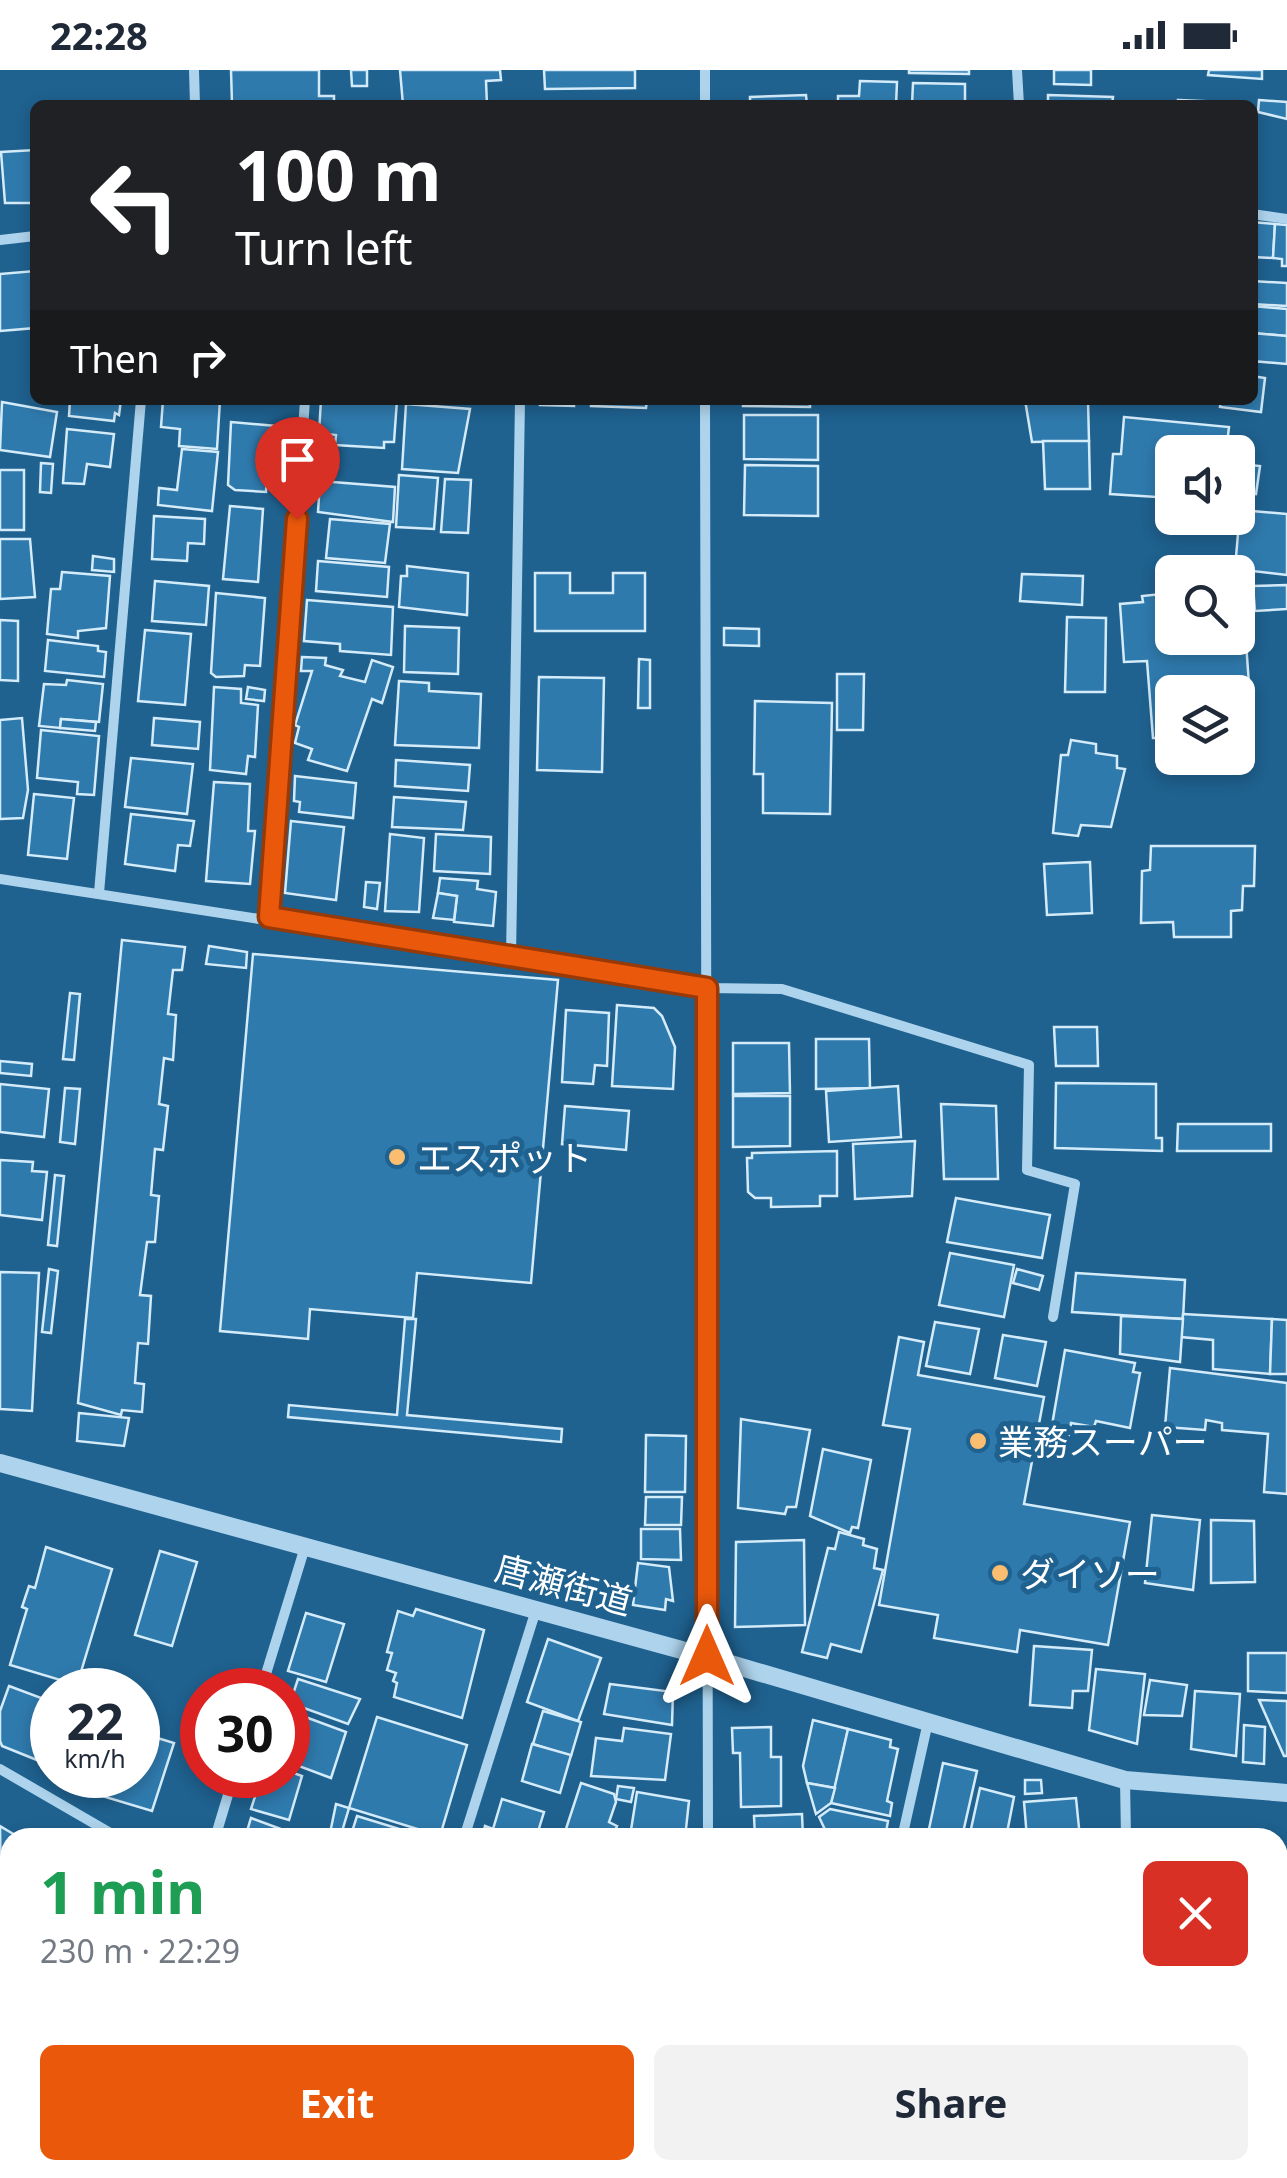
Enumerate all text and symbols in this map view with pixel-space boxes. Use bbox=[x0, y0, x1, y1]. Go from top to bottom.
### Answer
text: 22:28 bbox=[50, 9, 148, 61]
text: 100 m bbox=[235, 126, 442, 222]
icon: left bbox=[70, 140, 200, 270]
text: Turn left bbox=[235, 217, 412, 278]
icon: right bbox=[180, 330, 235, 385]
text: Then bbox=[70, 332, 160, 384]
pin bbox=[255, 417, 340, 520]
icon: arrive bbox=[270, 432, 325, 487]
map controls bbox=[1155, 435, 1255, 775]
button: sound bbox=[1155, 435, 1255, 535]
button: search bbox=[1155, 555, 1255, 655]
button: layers bbox=[1155, 675, 1255, 775]
place label: エスポット bbox=[417, 1134, 592, 1181]
marker: エスポット bbox=[386, 1146, 408, 1168]
place label: 業務スーパー bbox=[998, 1418, 1208, 1465]
marker: 業務スーパー bbox=[967, 1430, 989, 1452]
street label: 唐瀬街道 bbox=[490, 1543, 638, 1625]
place label: ダイソー bbox=[1020, 1550, 1160, 1597]
marker: ダイソー bbox=[989, 1562, 1011, 1584]
position arrow bbox=[655, 1604, 759, 1708]
speed limit sign: 30 bbox=[180, 1668, 310, 1798]
text: 22 bbox=[66, 1687, 124, 1755]
text: km/h bbox=[64, 1741, 126, 1775]
text: 1 min bbox=[40, 1850, 205, 1932]
button: close bbox=[1143, 1861, 1248, 1966]
text: 230 m · 22:29 bbox=[40, 1929, 240, 1972]
button: Exit bbox=[40, 2045, 634, 2160]
button: Share bbox=[654, 2045, 1248, 2160]

